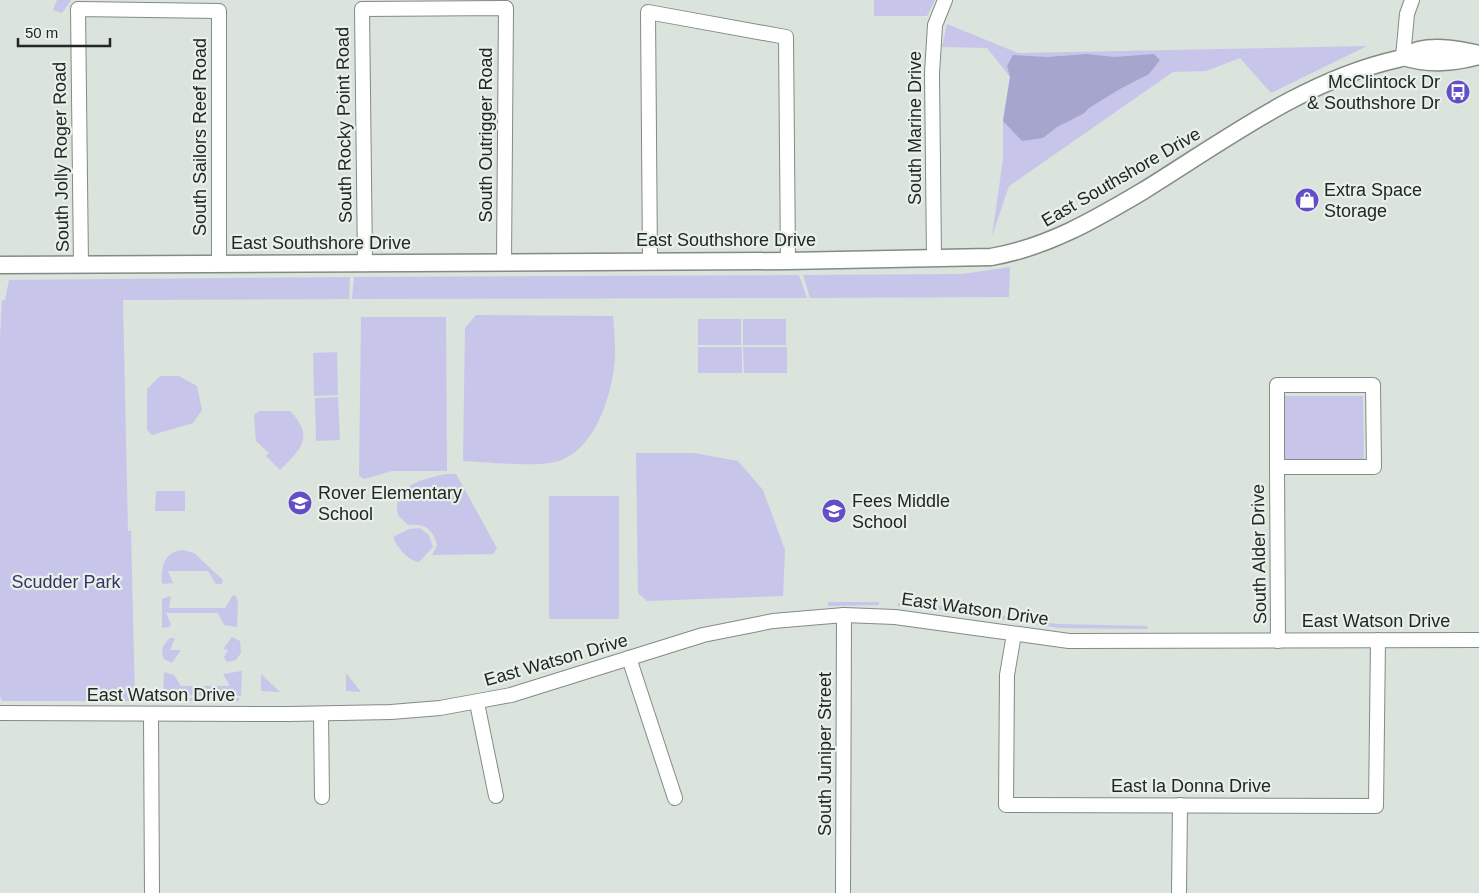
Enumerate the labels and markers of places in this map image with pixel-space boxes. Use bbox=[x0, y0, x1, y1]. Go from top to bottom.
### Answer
place label: McClintock Dr & Southshore Dr bbox=[1307, 72, 1440, 113]
bus stop icon: McClintock Dr & Southshore Dr bbox=[1445, 79, 1471, 105]
place label: Extra Space Storage bbox=[1324, 180, 1422, 221]
shop icon: Extra Space Storage bbox=[1294, 187, 1320, 213]
place label: Rover Elementary School bbox=[318, 483, 462, 524]
school or university icon: Rover Elementary School bbox=[287, 490, 313, 516]
place label: Fees Middle School bbox=[852, 491, 950, 532]
school or university icon: Fees Middle School bbox=[821, 498, 847, 524]

